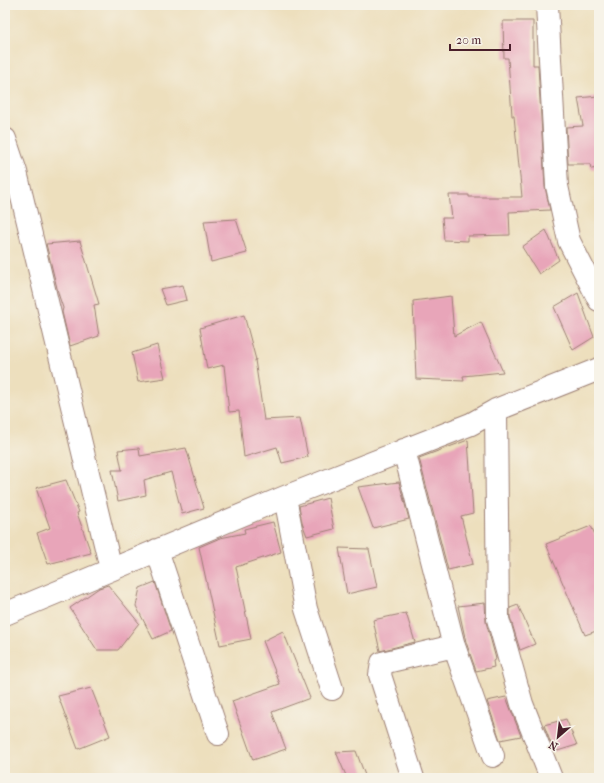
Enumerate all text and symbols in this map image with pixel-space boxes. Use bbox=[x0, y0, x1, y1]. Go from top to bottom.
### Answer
scale bar bbox=[450, 26, 510, 52]
text: 20 m bbox=[456, 33, 481, 47]
north arrow bbox=[538, 717, 578, 757]
text: N bbox=[546, 737, 560, 753]

